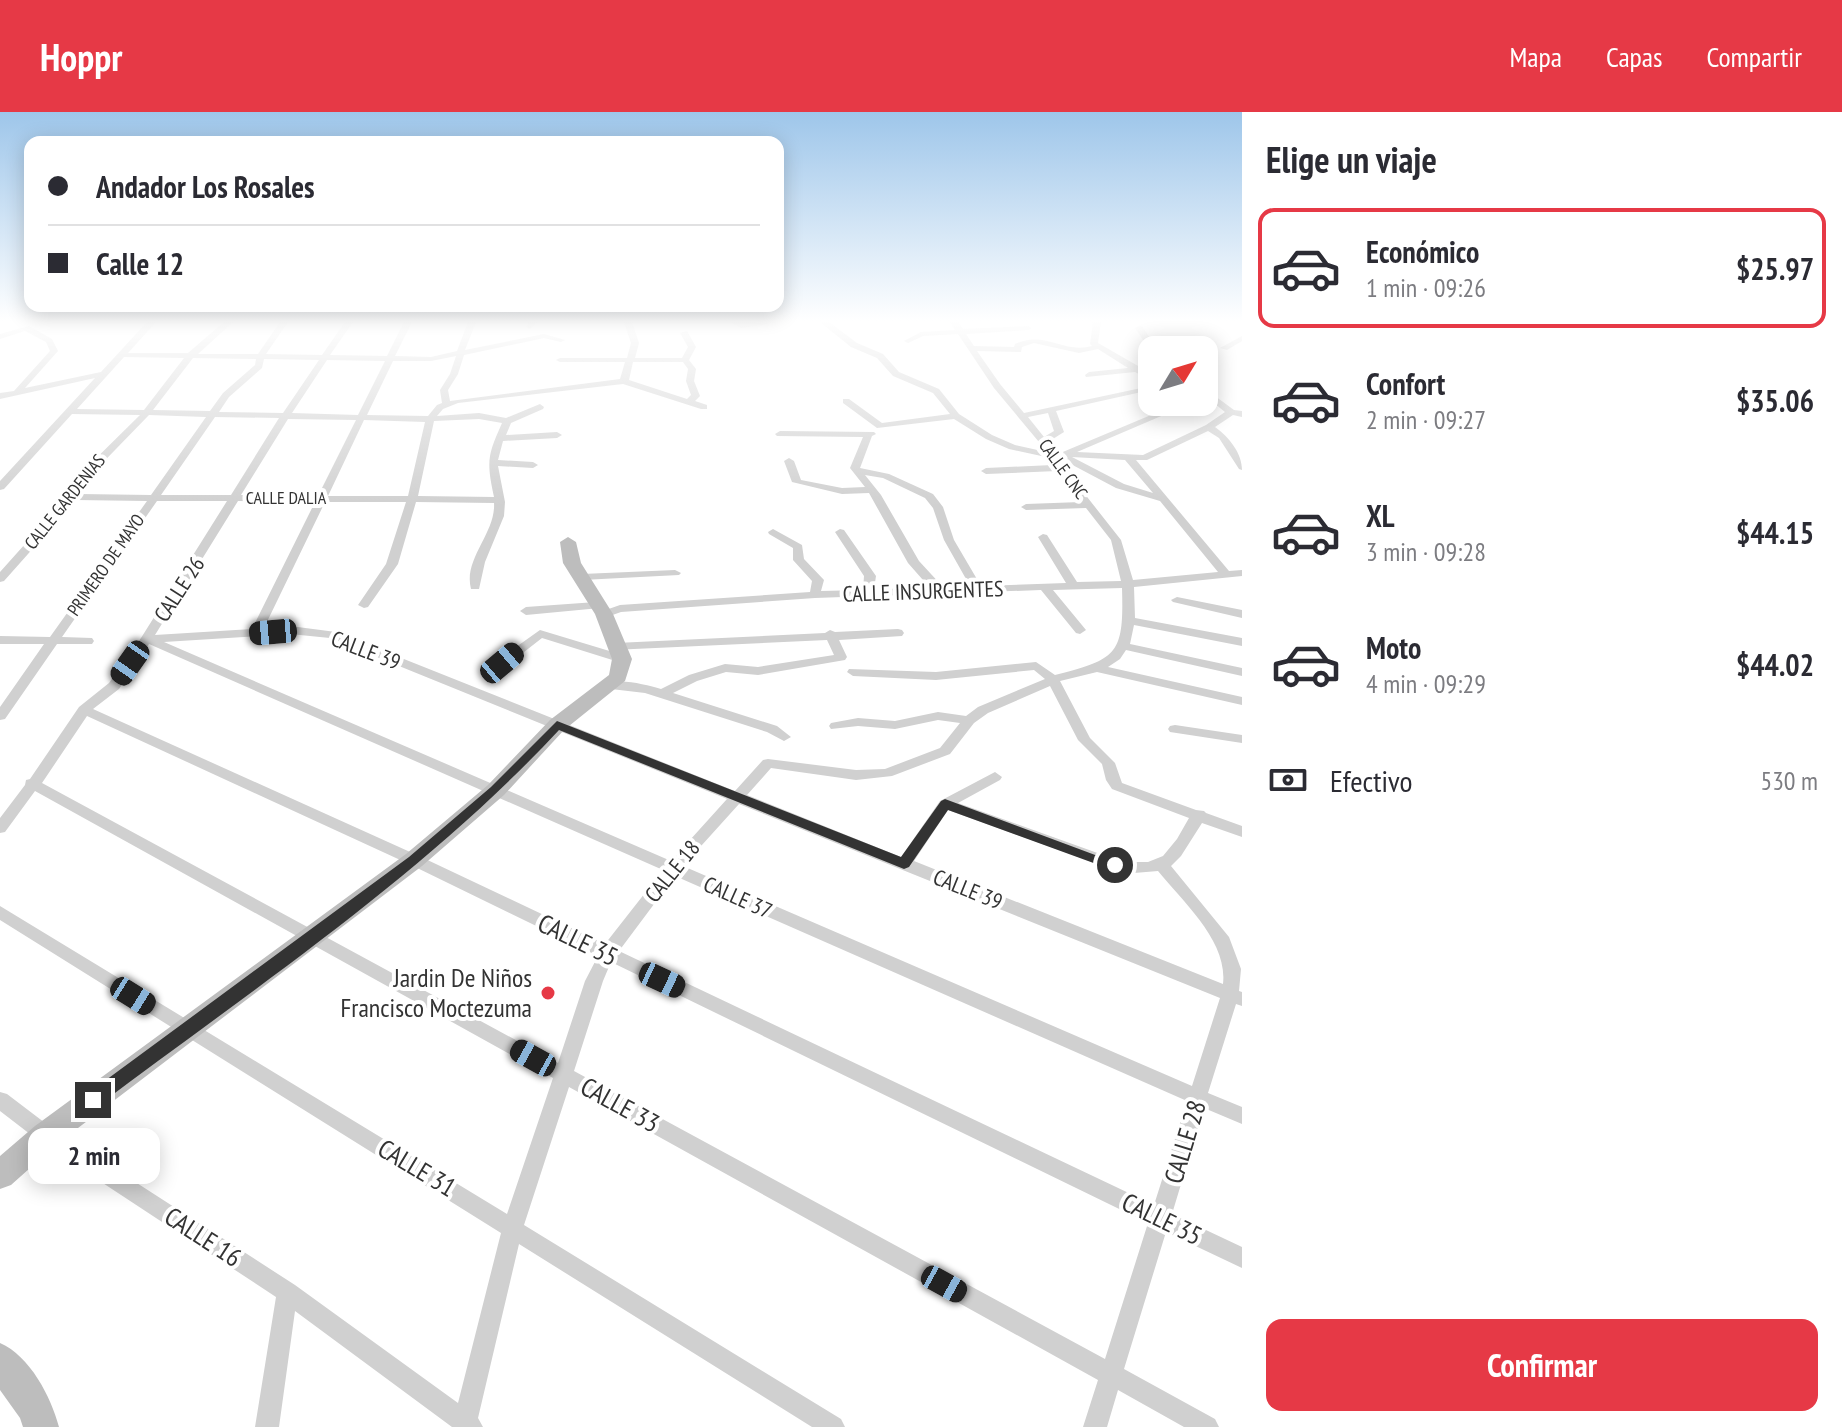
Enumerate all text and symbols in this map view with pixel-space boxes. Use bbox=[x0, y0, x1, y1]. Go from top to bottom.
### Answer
text: Hoppr bbox=[40, 32, 122, 81]
text: Mapa bbox=[1510, 38, 1562, 75]
text: Capas bbox=[1606, 38, 1662, 75]
text: Compartir bbox=[1706, 38, 1802, 75]
text: Elige un viaje bbox=[1266, 136, 1437, 183]
text: Andador Los Rosales bbox=[96, 167, 315, 206]
icon: car bbox=[1270, 232, 1342, 304]
text: Económico bbox=[1366, 232, 1479, 271]
text: Calle 12 bbox=[96, 244, 184, 283]
text: $25.97 bbox=[1736, 249, 1814, 288]
text: 1 min · 09:26 bbox=[1366, 271, 1486, 304]
north arrow bbox=[1138, 336, 1218, 416]
map controls bbox=[1138, 336, 1218, 416]
icon: car bbox=[1270, 364, 1342, 436]
text: Confort bbox=[1366, 364, 1445, 403]
text: $35.06 bbox=[1736, 381, 1814, 420]
text: 2 min · 09:27 bbox=[1366, 403, 1486, 436]
street label: CALLE CNC bbox=[1034, 434, 1093, 503]
street label: CALLE GARDENIAS bbox=[19, 449, 110, 554]
street label: CALLE DALIA bbox=[246, 486, 327, 509]
icon: car bbox=[1270, 496, 1342, 568]
text: XL bbox=[1366, 496, 1395, 535]
street label: PRIMERO DE MAYO bbox=[62, 509, 149, 620]
text: $44.15 bbox=[1736, 513, 1814, 552]
text: 3 min · 09:28 bbox=[1366, 535, 1486, 568]
street label: CALLE 26 bbox=[148, 551, 210, 627]
street label: CALLE INSURGENTES bbox=[842, 574, 1004, 608]
car bbox=[248, 618, 298, 646]
street label: CALLE 39 bbox=[327, 624, 405, 676]
icon: car bbox=[1270, 628, 1342, 700]
text: Moto bbox=[1366, 628, 1421, 667]
car bbox=[106, 636, 154, 690]
car bbox=[476, 638, 528, 688]
text: $44.02 bbox=[1736, 645, 1814, 684]
text: 4 min · 09:29 bbox=[1366, 667, 1486, 700]
icon: cash bbox=[1266, 758, 1310, 802]
text: Efectivo bbox=[1330, 761, 1413, 800]
text: 530 m bbox=[1760, 764, 1818, 797]
street label: CALLE 18 bbox=[638, 834, 706, 908]
route start bbox=[1097, 847, 1133, 883]
street label: CALLE 39 bbox=[929, 863, 1007, 915]
street label: CALLE 37 bbox=[699, 870, 777, 924]
street label: CALLE 35 bbox=[533, 906, 624, 973]
car bbox=[635, 959, 689, 1001]
place label: Jardin De Niños Francisco Moctezuma bbox=[341, 961, 532, 1024]
car bbox=[106, 973, 160, 1019]
marker: Jardin De Niños Francisco Moctezuma bbox=[539, 984, 557, 1002]
car bbox=[506, 1036, 560, 1080]
street label: CALLE 33 bbox=[575, 1069, 666, 1140]
route end bbox=[75, 1082, 111, 1118]
street label: CALLE 28 bbox=[1156, 1096, 1213, 1187]
callout: 2 min bbox=[27, 1128, 159, 1184]
street label: CALLE 31 bbox=[372, 1131, 462, 1204]
text: 2 min bbox=[68, 1139, 120, 1172]
street label: CALLE 35 bbox=[1117, 1185, 1208, 1252]
street label: CALLE 16 bbox=[159, 1200, 248, 1274]
car bbox=[917, 1262, 971, 1306]
button: Confirmar bbox=[1266, 1319, 1818, 1411]

